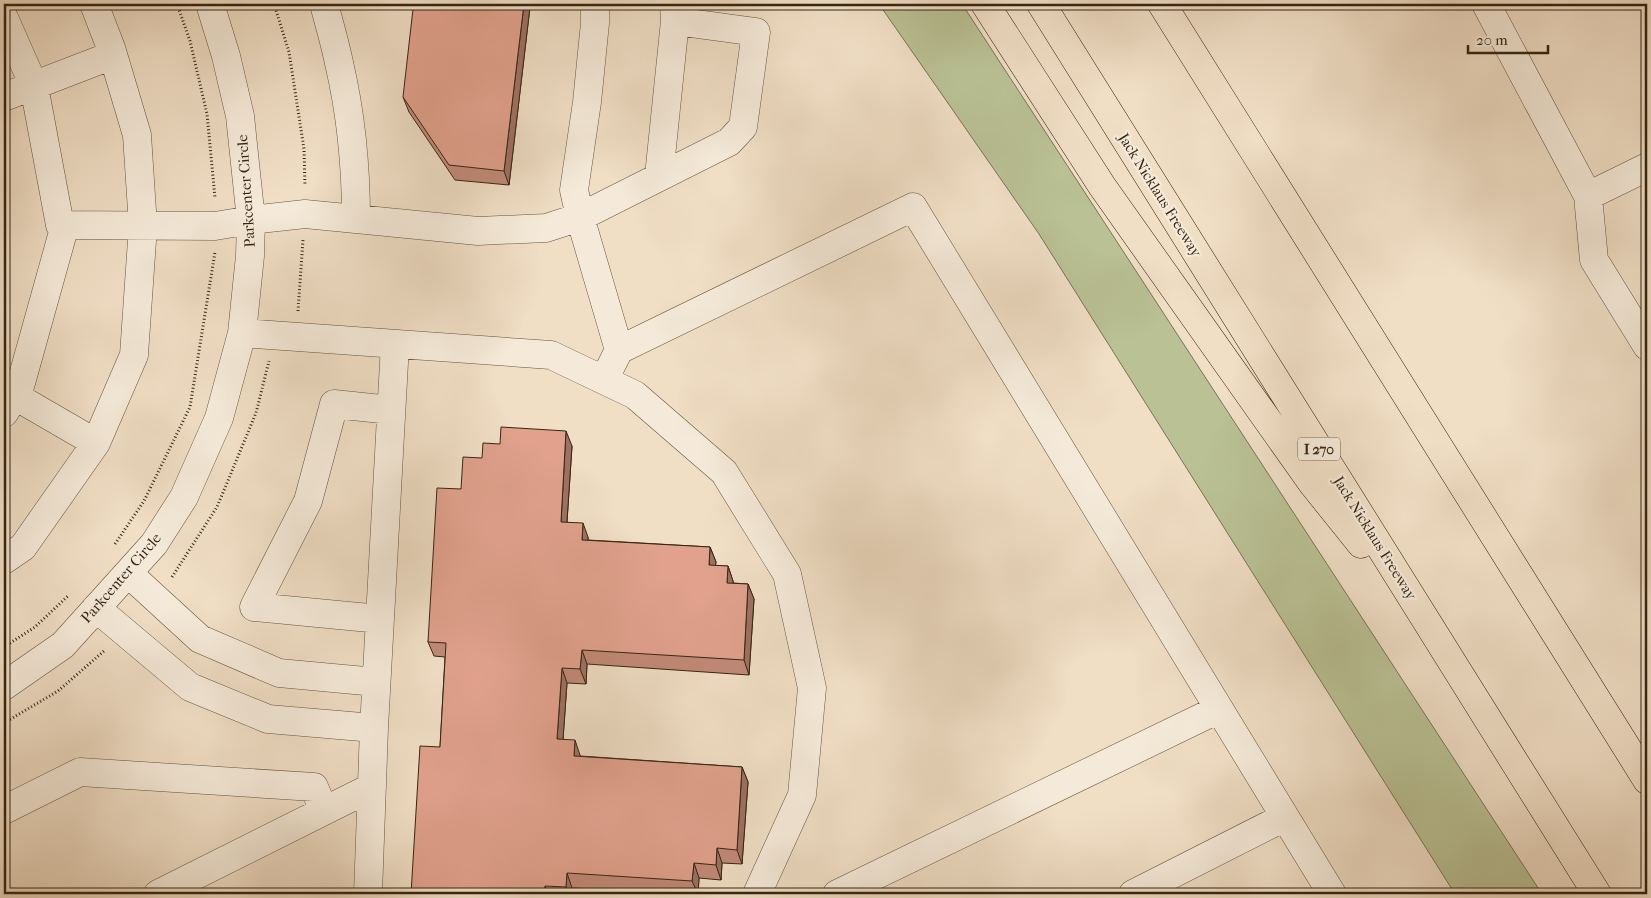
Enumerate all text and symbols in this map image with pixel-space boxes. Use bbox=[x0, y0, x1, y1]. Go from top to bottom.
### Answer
scale bar bbox=[1468, 22, 1548, 54]
text: 20 m bbox=[1476, 31, 1508, 49]
street label: Jack Nicklaus Freeway bbox=[1114, 129, 1206, 261]
street label: Parkcenter Circle bbox=[233, 133, 259, 248]
road number: I 270 bbox=[1298, 438, 1340, 460]
street label: Jack Nicklaus Freeway bbox=[1329, 472, 1421, 604]
street label: Parkcenter Circle bbox=[77, 529, 165, 627]

